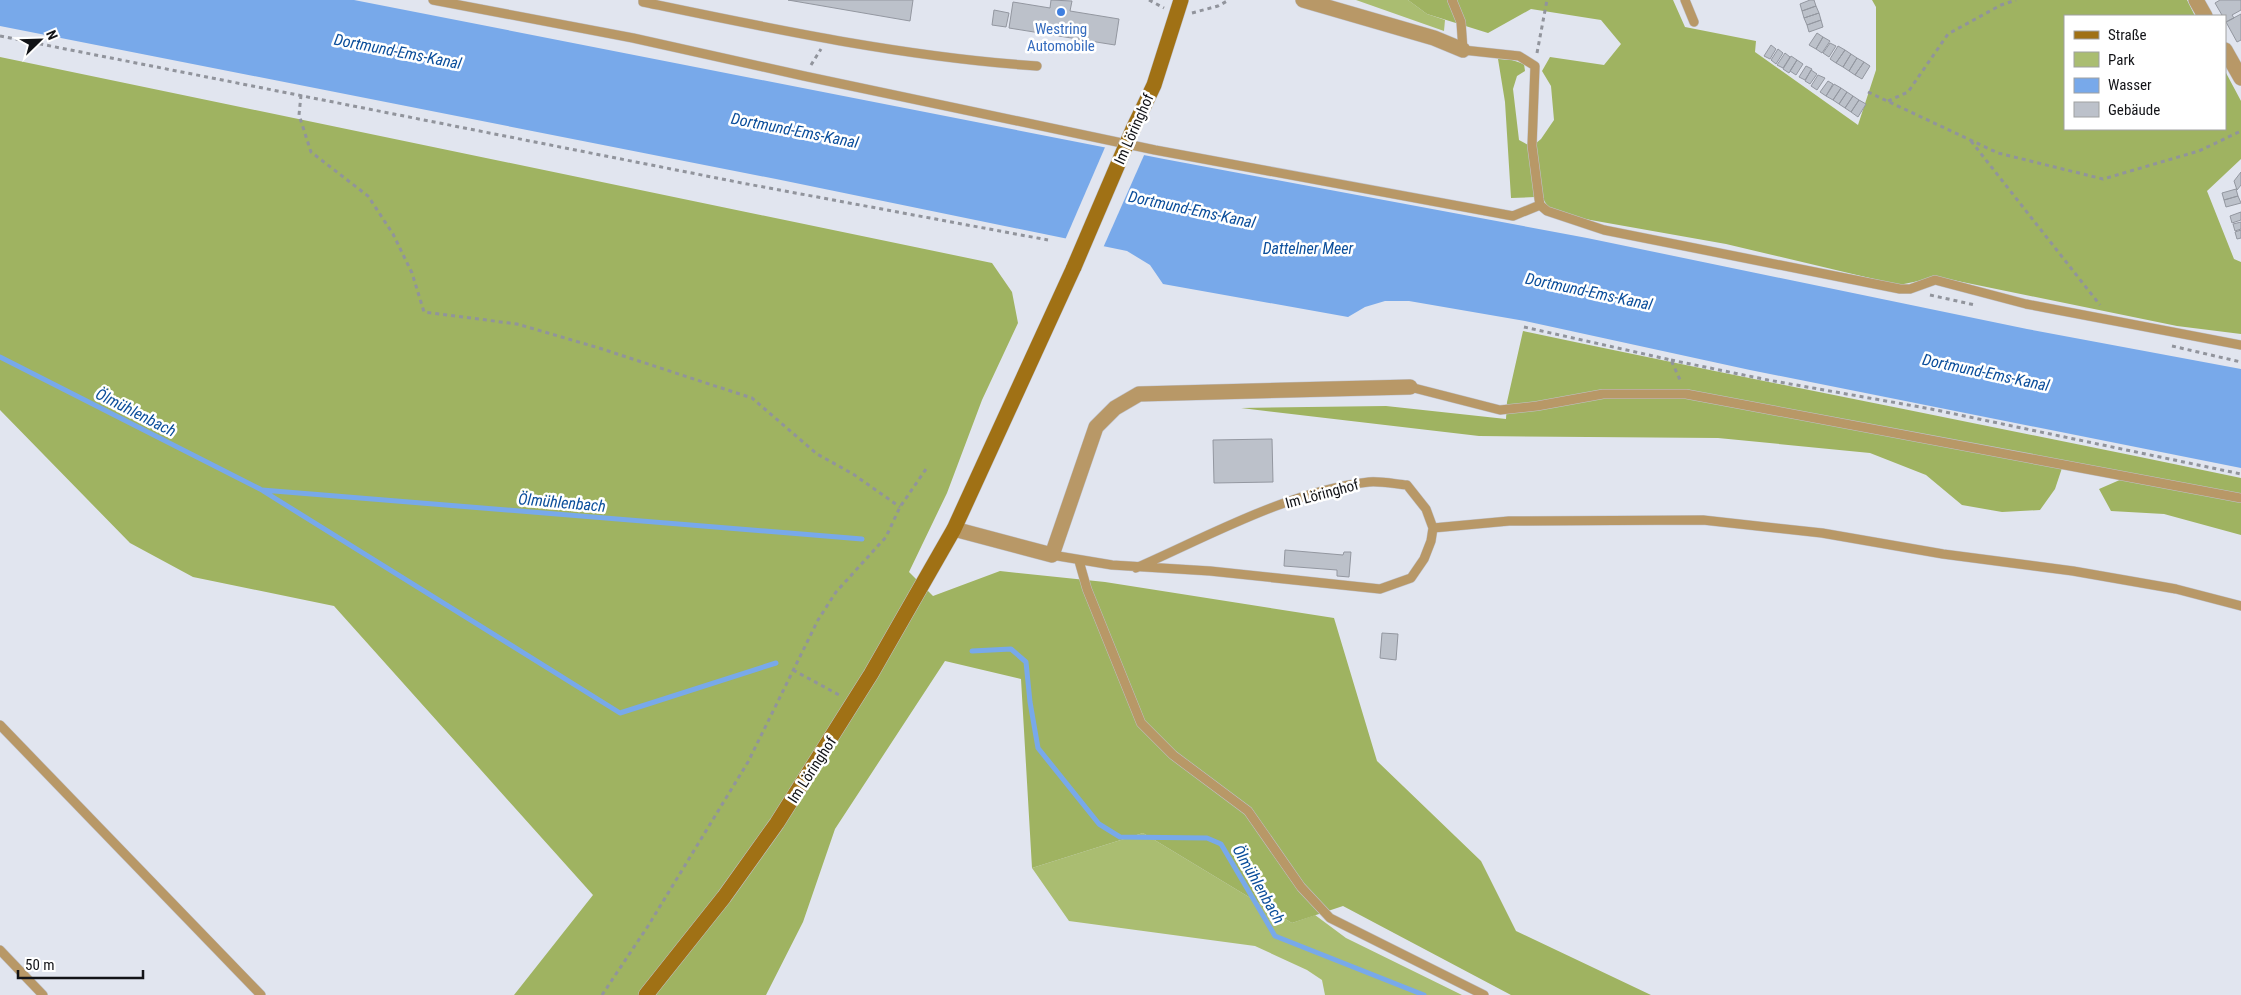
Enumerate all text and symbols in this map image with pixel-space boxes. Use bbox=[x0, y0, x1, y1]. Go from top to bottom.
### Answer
marker: Westring Automobile bbox=[1055, 6, 1067, 18]
north arrow bbox=[15, 15, 65, 65]
legend bbox=[2064, 15, 2226, 130]
place label: Westring Automobile bbox=[1027, 20, 1095, 55]
text: Straße bbox=[2108, 26, 2147, 44]
text: N bbox=[43, 28, 61, 42]
water label: Dortmund-Ems-Kanal bbox=[333, 30, 464, 73]
text: Park bbox=[2108, 51, 2135, 69]
text: Wasser bbox=[2108, 76, 2152, 94]
street label: Im Löringhof bbox=[1110, 91, 1158, 167]
text: Gebäude bbox=[2108, 101, 2160, 119]
water label: Dortmund-Ems-Kanal bbox=[730, 109, 861, 152]
water label: Dortmund-Ems-Kanal bbox=[1127, 187, 1258, 232]
water label: Dattelner Meer bbox=[1263, 239, 1355, 258]
water label: Dortmund-Ems-Kanal bbox=[1524, 269, 1655, 314]
water label: Dortmund-Ems-Kanal bbox=[1921, 350, 2052, 395]
water label: Ölmühlenbach bbox=[92, 384, 179, 441]
street label: Im Löringhof bbox=[1283, 475, 1361, 512]
water label: Ölmühlenbach bbox=[517, 489, 606, 516]
street label: Im Löringhof bbox=[784, 733, 840, 807]
water label: Ölmühlenbach bbox=[1228, 842, 1289, 927]
scale bar bbox=[18, 948, 142, 980]
text: 50 m bbox=[25, 956, 55, 974]

